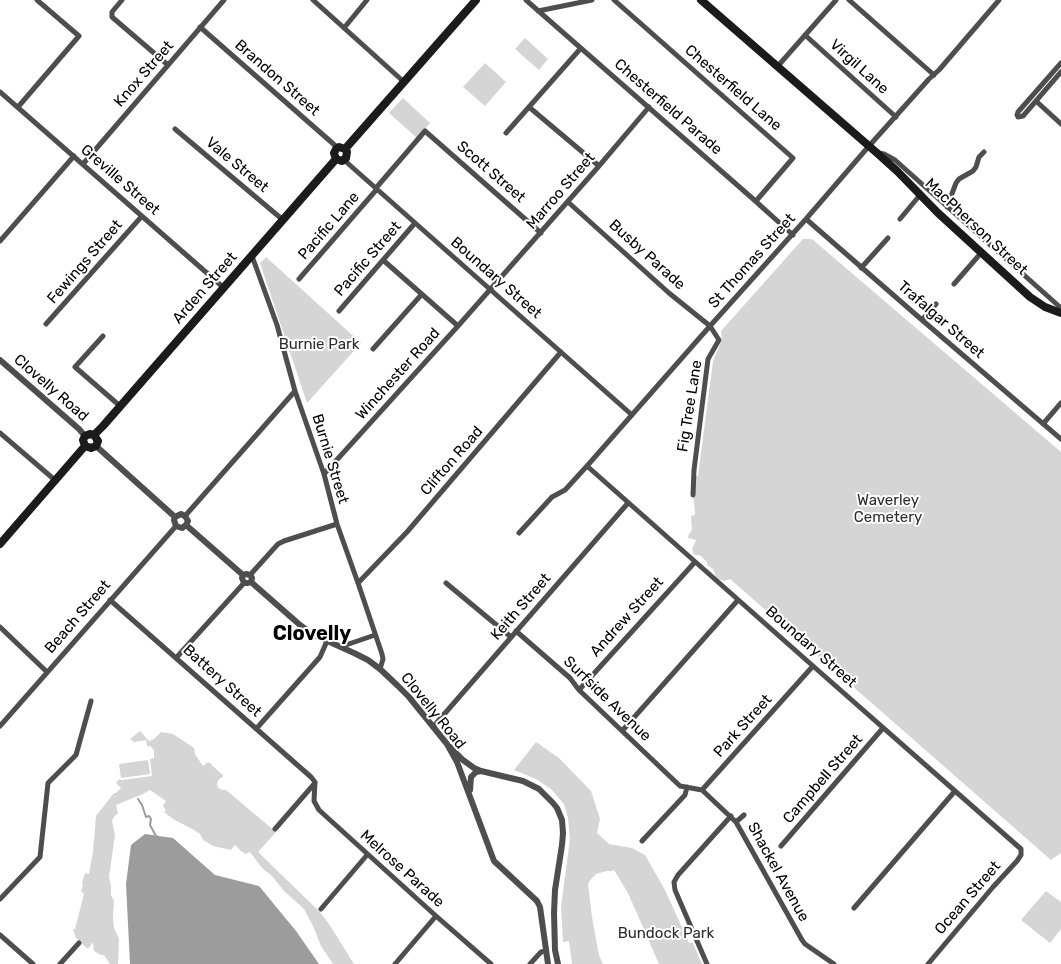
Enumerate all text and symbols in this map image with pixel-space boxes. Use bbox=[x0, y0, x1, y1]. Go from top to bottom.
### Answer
street label: Brandon Street bbox=[231, 36, 323, 120]
street label: Virgil Lane bbox=[826, 36, 892, 98]
street label: Knox Street bbox=[110, 37, 178, 111]
street label: Chesterfield Lane bbox=[681, 41, 785, 135]
street label: Chesterfield Parade bbox=[610, 55, 726, 159]
street label: Vale Street bbox=[202, 134, 272, 196]
street label: Scott Street bbox=[453, 137, 529, 207]
street label: Greville Street bbox=[77, 141, 163, 219]
street label: Marroo Street bbox=[523, 149, 599, 233]
street label: MacPherson Street bbox=[921, 175, 1031, 279]
street label: Pacific Lane bbox=[295, 188, 363, 264]
street label: St Thomas Street bbox=[705, 210, 799, 312]
street label: Fewings Street bbox=[44, 216, 126, 308]
street label: Busby Parade bbox=[605, 216, 689, 294]
street label: Pacific Street bbox=[331, 218, 405, 300]
street label: Boundary Street bbox=[447, 233, 545, 323]
street label: Arden Street bbox=[169, 248, 241, 328]
street label: Trafalgar Street bbox=[894, 278, 988, 362]
street label: Winchester Road bbox=[352, 324, 444, 424]
park label: Burnie Park bbox=[279, 336, 359, 354]
street label: Clovelly Road bbox=[10, 351, 92, 425]
street label: Fig Tree Lane bbox=[674, 359, 706, 453]
street label: Burnie Street bbox=[308, 412, 352, 506]
street label: Clifton Road bbox=[417, 423, 487, 499]
park label: Waverley Cemetery bbox=[854, 492, 922, 527]
street label: Keith Street bbox=[487, 570, 555, 644]
street label: Andrew Street bbox=[587, 573, 667, 661]
street label: Beach Street bbox=[41, 577, 115, 657]
street label: Boundary Street bbox=[762, 602, 860, 692]
district label: Clovelly bbox=[273, 622, 351, 646]
street label: Battery Street bbox=[179, 641, 265, 721]
street label: Surfside Avenue bbox=[560, 653, 654, 745]
street label: Clovelly Road bbox=[397, 669, 469, 753]
street label: Park Street bbox=[710, 691, 776, 761]
street label: Campbell Street bbox=[779, 731, 867, 827]
street label: Shackel Avenue bbox=[743, 819, 813, 925]
street label: Melrose Parade bbox=[356, 827, 448, 911]
street label: Ocean Street bbox=[931, 858, 1005, 938]
park label: Bundock Park bbox=[618, 925, 714, 943]

